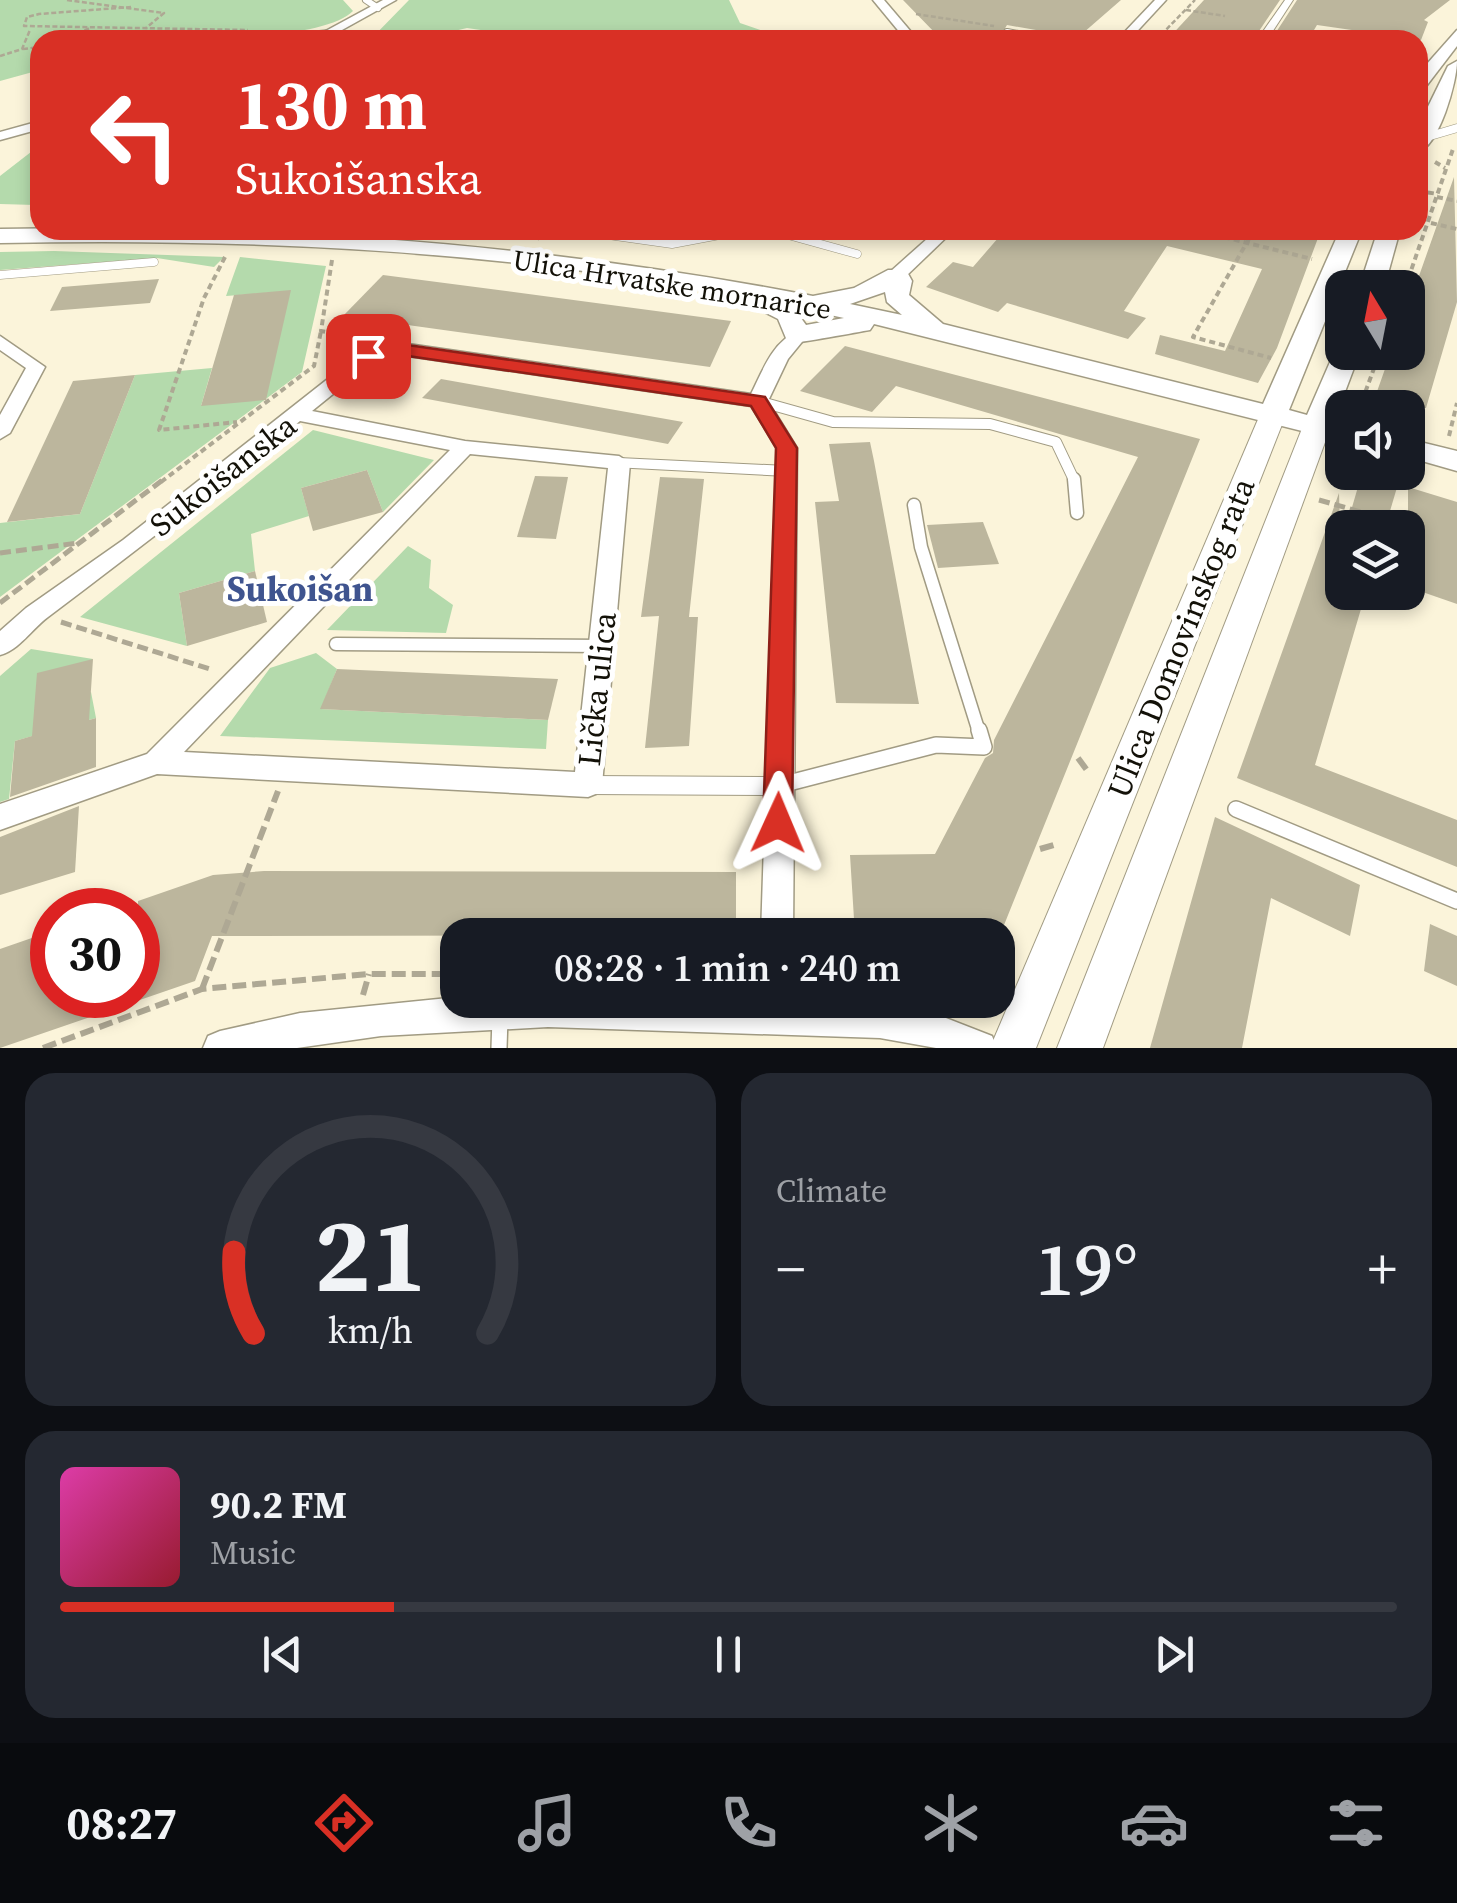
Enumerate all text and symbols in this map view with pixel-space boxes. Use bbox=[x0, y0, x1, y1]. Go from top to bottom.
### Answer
text: 130 m bbox=[235, 56, 427, 152]
icon: left bbox=[70, 70, 200, 200]
text: Sukoišanska bbox=[235, 147, 482, 209]
street label: Ulica Hrvatske mornarice bbox=[510, 240, 834, 328]
north arrow bbox=[1325, 270, 1425, 370]
map controls bbox=[1325, 270, 1425, 610]
pin bbox=[326, 314, 411, 399]
icon: arrive bbox=[341, 329, 396, 384]
button: sound bbox=[1325, 390, 1425, 490]
street label: Sukoišanska bbox=[140, 403, 306, 546]
street label: Ulica Domovinskog rata bbox=[1097, 471, 1266, 805]
button: layers bbox=[1325, 510, 1425, 610]
district label: Sukoišan bbox=[227, 565, 373, 613]
street label: Lička ulica bbox=[567, 609, 627, 768]
position arrow bbox=[726, 771, 830, 875]
speed limit sign: 30 bbox=[30, 888, 160, 1018]
text: 08:28 · 1 min · 240 m bbox=[554, 942, 901, 994]
text: Climate bbox=[776, 1169, 887, 1213]
text: 21 bbox=[314, 1183, 427, 1326]
text: 19° bbox=[1035, 1217, 1138, 1320]
text: − bbox=[776, 1231, 805, 1306]
text: + bbox=[1368, 1231, 1397, 1306]
text: km/h bbox=[328, 1306, 413, 1355]
text: 90.2 FM bbox=[210, 1479, 347, 1531]
text: Music bbox=[210, 1531, 296, 1575]
icon: previous bbox=[255, 1627, 310, 1682]
icon: pause bbox=[701, 1627, 756, 1682]
icon: next bbox=[1147, 1627, 1202, 1682]
icon: directions bbox=[309, 1788, 379, 1858]
icon: music bbox=[512, 1788, 582, 1858]
icon: phone bbox=[714, 1788, 784, 1858]
icon: climate bbox=[916, 1788, 986, 1858]
icon: car bbox=[1119, 1788, 1189, 1858]
icon: filters bbox=[1321, 1788, 1391, 1858]
text: 08:27 bbox=[66, 1792, 177, 1854]

